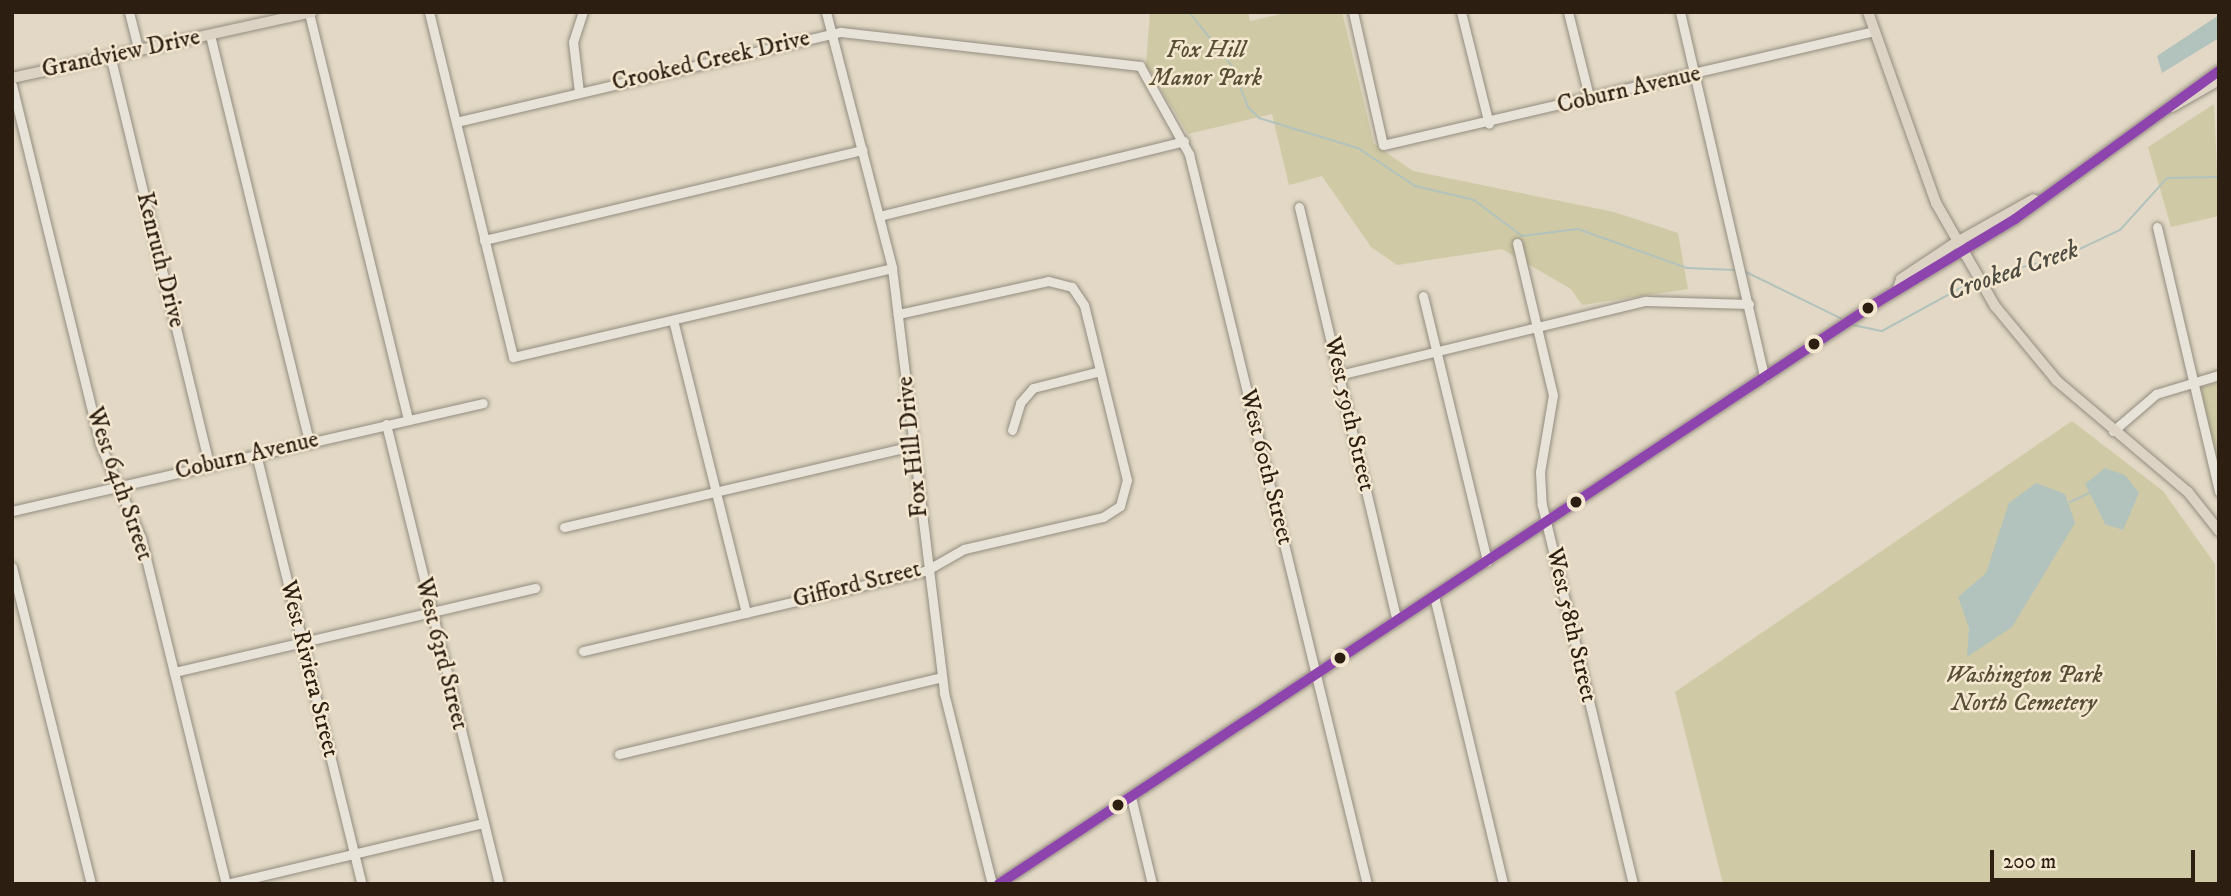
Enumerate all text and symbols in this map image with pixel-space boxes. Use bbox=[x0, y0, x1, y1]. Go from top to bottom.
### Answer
street label: Grandview Drive bbox=[39, 23, 203, 85]
street label: Crooked Creek Drive bbox=[609, 24, 813, 98]
park label: Fox Hill Manor Park bbox=[1150, 37, 1262, 93]
street label: Coburn Avenue bbox=[1554, 60, 1704, 120]
street label: Kenruth Drive bbox=[129, 189, 191, 331]
water label: Crooked Creek bbox=[1943, 234, 2083, 308]
unlabelled marker bbox=[1861, 301, 1875, 315]
street label: West 59th Street bbox=[1317, 334, 1381, 494]
unlabelled marker bbox=[1807, 337, 1821, 351]
street label: Fox Hill Drive bbox=[891, 375, 935, 519]
street label: West 60th Street bbox=[1233, 386, 1299, 548]
street label: West 64th Street bbox=[79, 404, 159, 564]
street label: Coburn Avenue bbox=[172, 426, 322, 486]
unlabelled marker bbox=[1569, 495, 1583, 509]
street label: West 58th Street bbox=[1539, 545, 1603, 705]
street label: Gifford Street bbox=[790, 555, 924, 615]
street label: West 63rd Street bbox=[408, 575, 474, 733]
street label: West Riviera Street bbox=[273, 577, 345, 761]
unlabelled marker bbox=[1333, 651, 1347, 665]
park label: Washington Park North Cemetery bbox=[1945, 662, 2103, 718]
unlabelled marker bbox=[1111, 798, 1125, 812]
scale bar bbox=[1993, 836, 2198, 880]
text: 200 m bbox=[2003, 849, 2056, 875]

